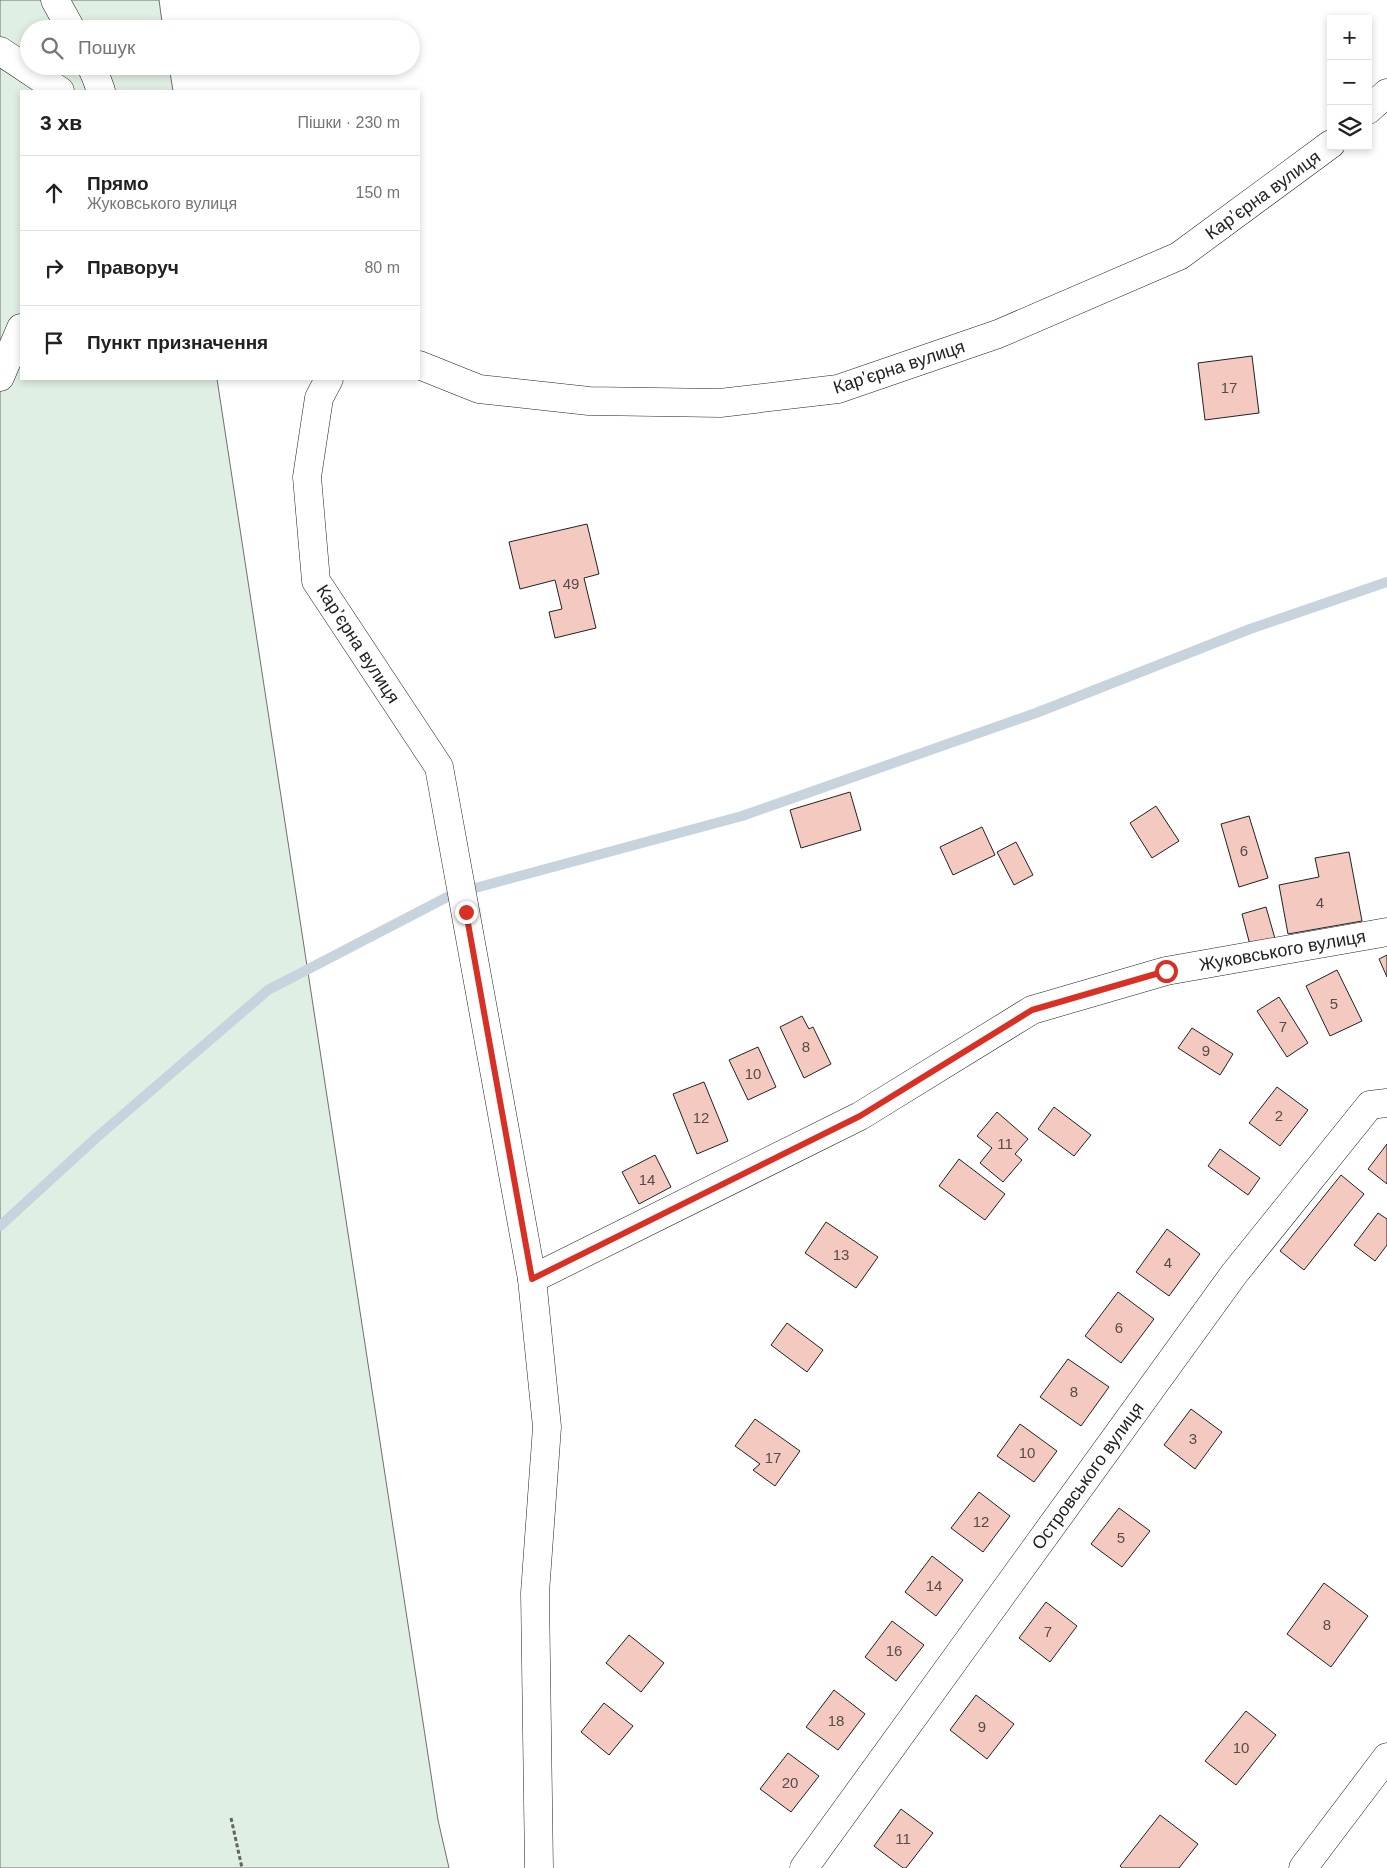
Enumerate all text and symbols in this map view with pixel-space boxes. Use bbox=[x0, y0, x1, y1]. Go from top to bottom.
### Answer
map controls bbox=[1327, 15, 1372, 150]
button: + bbox=[1327, 15, 1372, 60]
search box bbox=[20, 20, 420, 75]
icon: search bbox=[38, 34, 66, 62]
text: Пошук bbox=[78, 37, 135, 58]
button: − bbox=[1327, 60, 1372, 105]
button: layers bbox=[1327, 105, 1372, 150]
text: 3 хв bbox=[40, 111, 82, 134]
text: Пішки · 230 m bbox=[297, 114, 400, 131]
street label: Карʼєрна вулиця bbox=[1202, 147, 1324, 243]
text: Прямо bbox=[87, 173, 149, 194]
icon: ahead bbox=[40, 179, 68, 207]
text: 150 m bbox=[356, 184, 400, 201]
text: Жуковського вулиця bbox=[87, 195, 237, 212]
icon: right bbox=[40, 254, 68, 282]
text: Праворуч bbox=[87, 257, 179, 278]
text: 80 m bbox=[364, 259, 400, 276]
icon: arrive bbox=[40, 329, 68, 357]
text: Пункт призначення bbox=[87, 332, 268, 353]
street label: Карʼєрна вулиця bbox=[831, 336, 967, 398]
house number: 17 bbox=[1221, 379, 1237, 396]
house number: 49 bbox=[563, 575, 579, 592]
street label: Карʼєрна вулиця bbox=[312, 581, 404, 707]
house number: 6 bbox=[1240, 842, 1248, 859]
house number: 4 bbox=[1316, 894, 1324, 911]
route end bbox=[455, 901, 478, 924]
street label: Жуковського вулиця bbox=[1197, 926, 1367, 975]
route start bbox=[1155, 960, 1178, 983]
house number: 5 bbox=[1330, 995, 1338, 1012]
house number: 7 bbox=[1279, 1018, 1287, 1035]
house number: 8 bbox=[802, 1038, 810, 1055]
house number: 9 bbox=[1202, 1042, 1210, 1059]
house number: 10 bbox=[745, 1065, 761, 1082]
house number: 2 bbox=[1275, 1107, 1283, 1124]
house number: 12 bbox=[693, 1109, 709, 1126]
house number: 11 bbox=[997, 1135, 1013, 1152]
house number: 14 bbox=[639, 1171, 655, 1188]
house number: 13 bbox=[833, 1246, 849, 1263]
house number: 4 bbox=[1164, 1254, 1172, 1271]
house number: 6 bbox=[1115, 1319, 1123, 1336]
house number: 8 bbox=[1070, 1383, 1078, 1400]
street label: Островського вулиця bbox=[1028, 1398, 1148, 1553]
house number: 3 bbox=[1189, 1430, 1197, 1447]
house number: 10 bbox=[1019, 1444, 1035, 1461]
house number: 17 bbox=[765, 1449, 781, 1466]
house number: 12 bbox=[973, 1513, 989, 1530]
house number: 5 bbox=[1117, 1529, 1125, 1546]
house number: 14 bbox=[926, 1577, 942, 1594]
house number: 8 bbox=[1323, 1616, 1331, 1633]
house number: 7 bbox=[1044, 1623, 1052, 1640]
house number: 16 bbox=[886, 1642, 902, 1659]
house number: 18 bbox=[828, 1712, 844, 1729]
house number: 9 bbox=[978, 1718, 986, 1735]
house number: 10 bbox=[1233, 1739, 1249, 1756]
house number: 20 bbox=[782, 1774, 798, 1791]
house number: 11 bbox=[895, 1830, 911, 1847]

